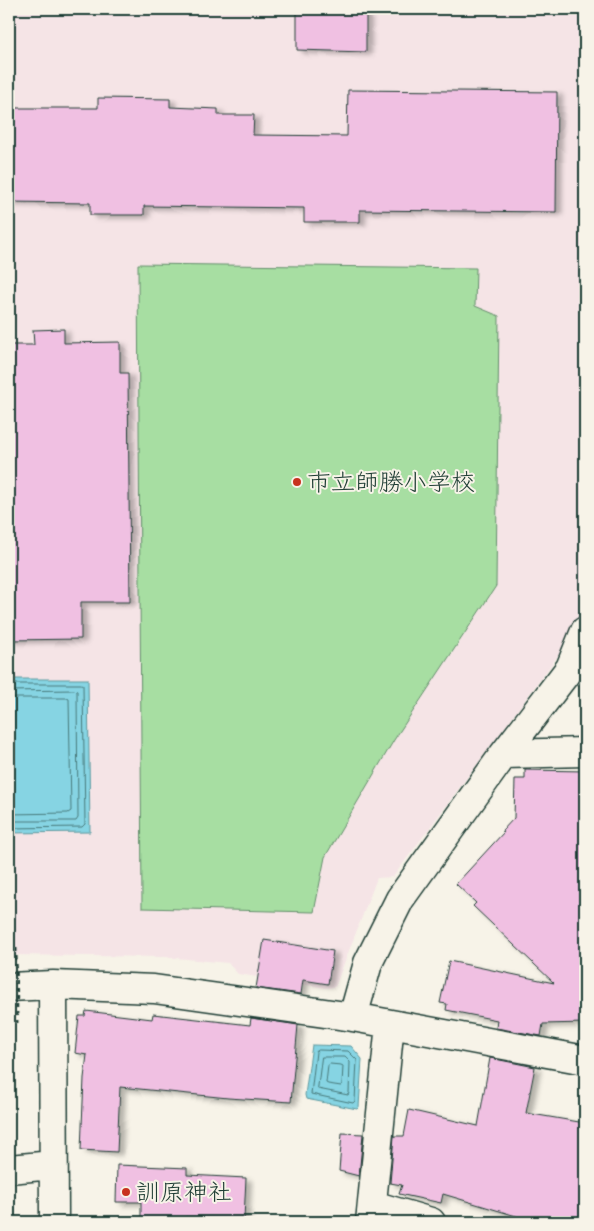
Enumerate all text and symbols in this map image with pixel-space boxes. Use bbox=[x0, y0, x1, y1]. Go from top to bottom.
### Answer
place label: 市立師勝小学校 bbox=[307, 467, 475, 497]
marker: 市立師勝小学校 bbox=[291, 476, 303, 488]
place label: 訓原神社 bbox=[136, 1177, 232, 1207]
marker: 訓原神社 bbox=[120, 1186, 132, 1198]

